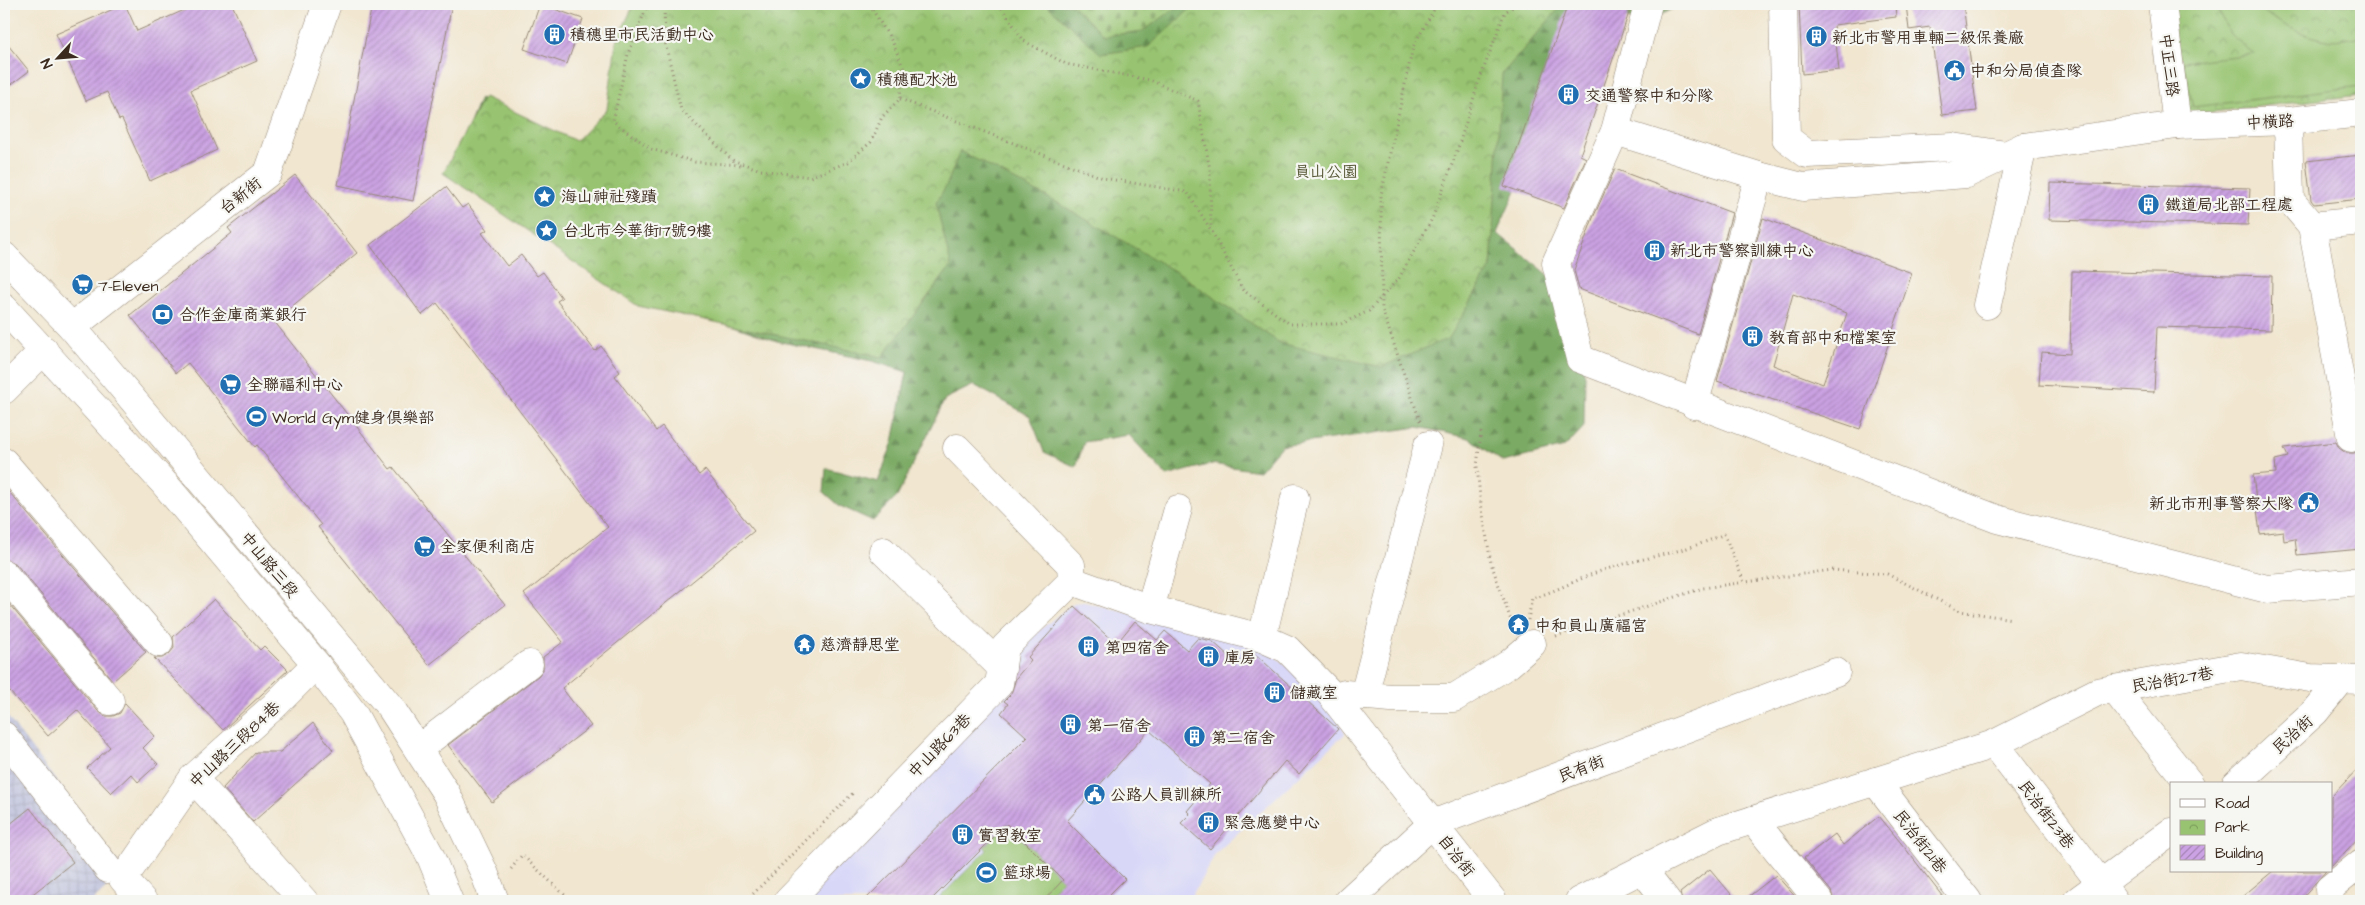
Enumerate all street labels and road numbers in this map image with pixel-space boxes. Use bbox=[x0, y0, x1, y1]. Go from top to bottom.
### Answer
street label: 中正三路 bbox=[2154, 32, 2184, 98]
street label: 中橫路 bbox=[2246, 110, 2295, 134]
street label: 台新街 bbox=[215, 172, 266, 219]
street label: 中山路三段 bbox=[235, 527, 303, 602]
street label: 民治街27巷 bbox=[2129, 662, 2215, 698]
street label: 中山路三段84巷 bbox=[184, 697, 285, 793]
street label: 中山路63巷 bbox=[903, 708, 976, 783]
street label: 民治街 bbox=[2267, 711, 2318, 759]
street label: 民有街 bbox=[1555, 750, 1608, 788]
street label: 民治街23巷 bbox=[2013, 776, 2079, 854]
street label: 民治街21巷 bbox=[1888, 805, 1952, 878]
street label: 自治街 bbox=[1433, 830, 1480, 881]

